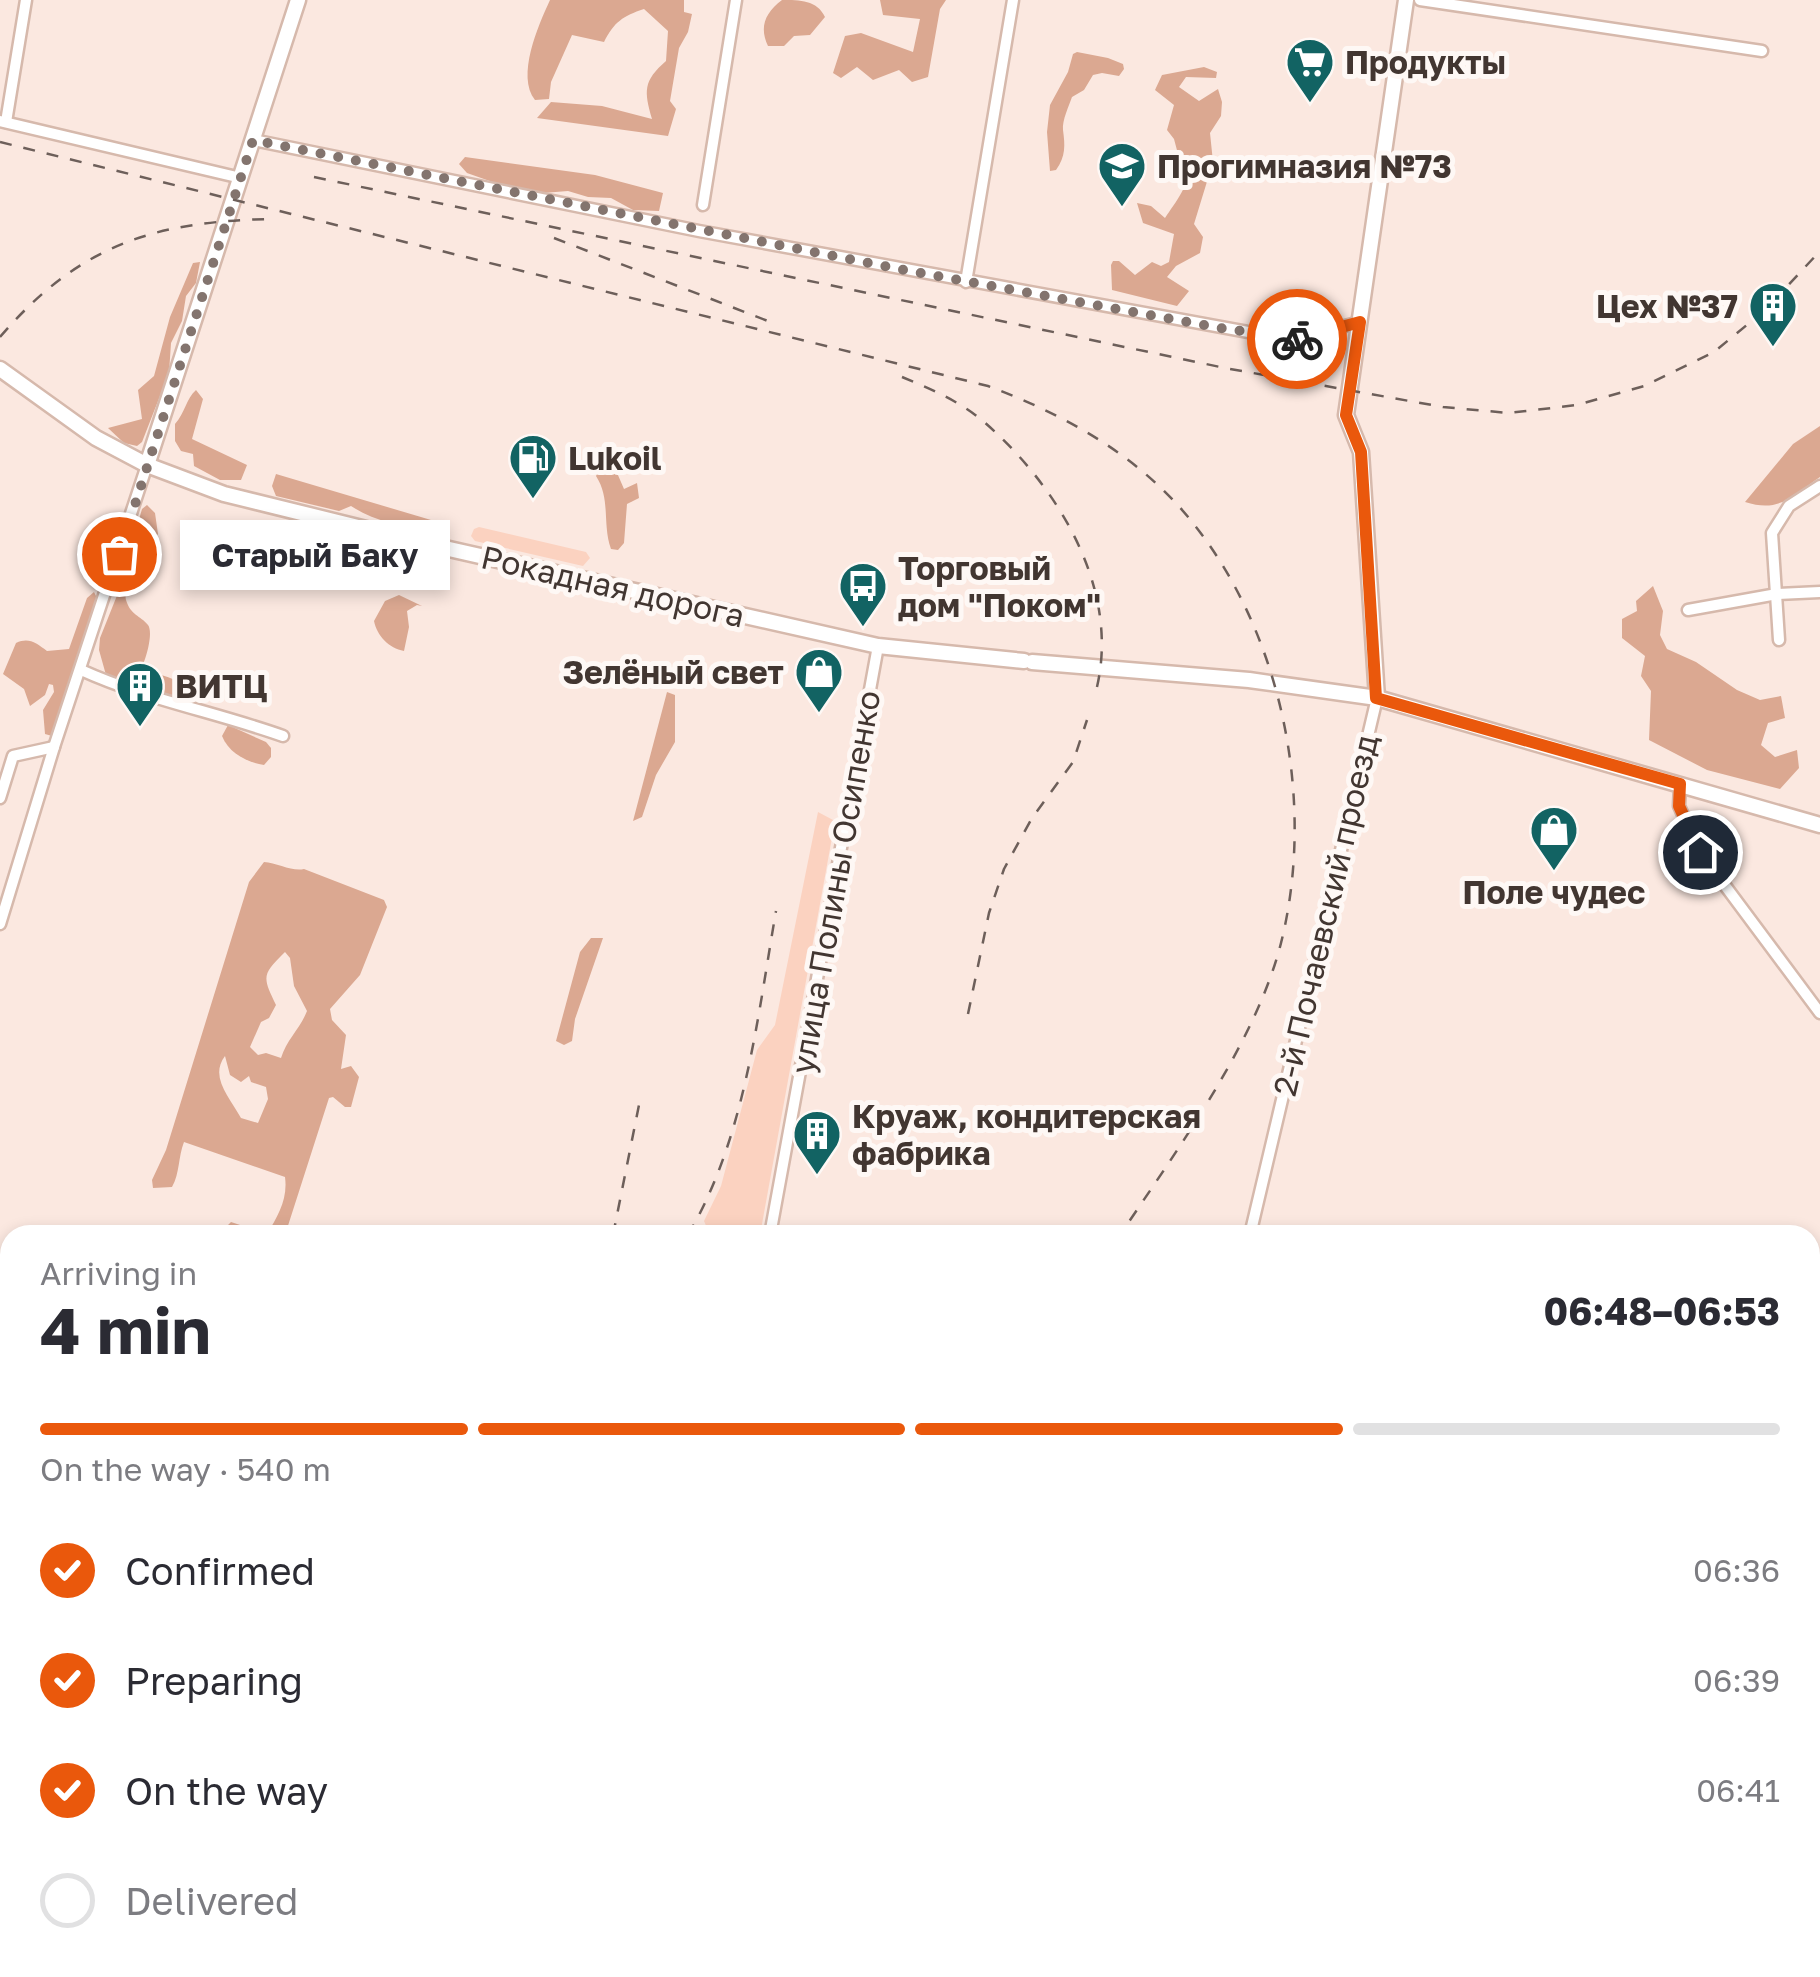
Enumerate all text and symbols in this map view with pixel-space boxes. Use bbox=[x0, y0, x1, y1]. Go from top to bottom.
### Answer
supermarket icon: Продукты bbox=[1284, 36, 1336, 104]
place label: Продукты bbox=[1345, 43, 1506, 81]
school or university icon: Прогимназия №73 bbox=[1096, 140, 1148, 208]
place label: Прогимназия №73 bbox=[1157, 147, 1452, 185]
building icon: Цех №37 bbox=[1747, 280, 1799, 348]
place label: Цех №37 bbox=[1596, 287, 1738, 325]
courier bbox=[1247, 289, 1347, 389]
icon: bike bbox=[1270, 312, 1325, 367]
fuel station icon: Lukoil bbox=[507, 432, 559, 500]
place label: Lukoil bbox=[568, 439, 662, 477]
pin bbox=[77, 512, 162, 597]
callout: Старый Баку bbox=[179, 519, 449, 589]
icon: bag bbox=[92, 527, 147, 582]
text: Старый Баку bbox=[211, 536, 419, 574]
street label: Рокадная дорога bbox=[478, 537, 748, 635]
place label: Торговый дом "Поком" bbox=[898, 549, 1101, 624]
bus stop icon: Торговый дом "Поком" bbox=[837, 560, 889, 628]
shop icon: Зелёный свет bbox=[793, 646, 845, 714]
place label: Зелёный свет bbox=[563, 653, 784, 691]
building icon: ВИТЦ bbox=[114, 660, 166, 728]
place label: ВИТЦ bbox=[175, 667, 268, 705]
street label: улица Полины Осипенко bbox=[783, 687, 887, 1077]
street label: 2-й Почаевский проезд bbox=[1265, 731, 1385, 1099]
shop icon: Поле чудес bbox=[1528, 804, 1580, 872]
pin bbox=[1658, 810, 1743, 895]
icon: home bbox=[1673, 825, 1728, 880]
place label: Поле чудес bbox=[1463, 873, 1645, 911]
place label: Круаж, кондитерская фабрика bbox=[852, 1097, 1201, 1172]
building icon: Круаж, кондитерская фабрика bbox=[791, 1108, 843, 1176]
text: Arriving in bbox=[40, 1254, 197, 1292]
text: 06:48–06:53 bbox=[1543, 1288, 1780, 1333]
text: 4 min bbox=[40, 1290, 211, 1368]
text: On the way · 540 m bbox=[40, 1450, 331, 1488]
icon: check bbox=[40, 1543, 95, 1598]
text: Confirmed bbox=[125, 1548, 315, 1593]
text: 06:36 bbox=[1693, 1551, 1780, 1589]
icon: check bbox=[40, 1653, 95, 1708]
text: Preparing bbox=[125, 1658, 303, 1703]
text: 06:39 bbox=[1693, 1661, 1780, 1699]
icon: check bbox=[40, 1763, 95, 1818]
text: On the way bbox=[125, 1768, 328, 1813]
text: 06:41 bbox=[1696, 1771, 1780, 1809]
text: Delivered bbox=[125, 1878, 298, 1923]

